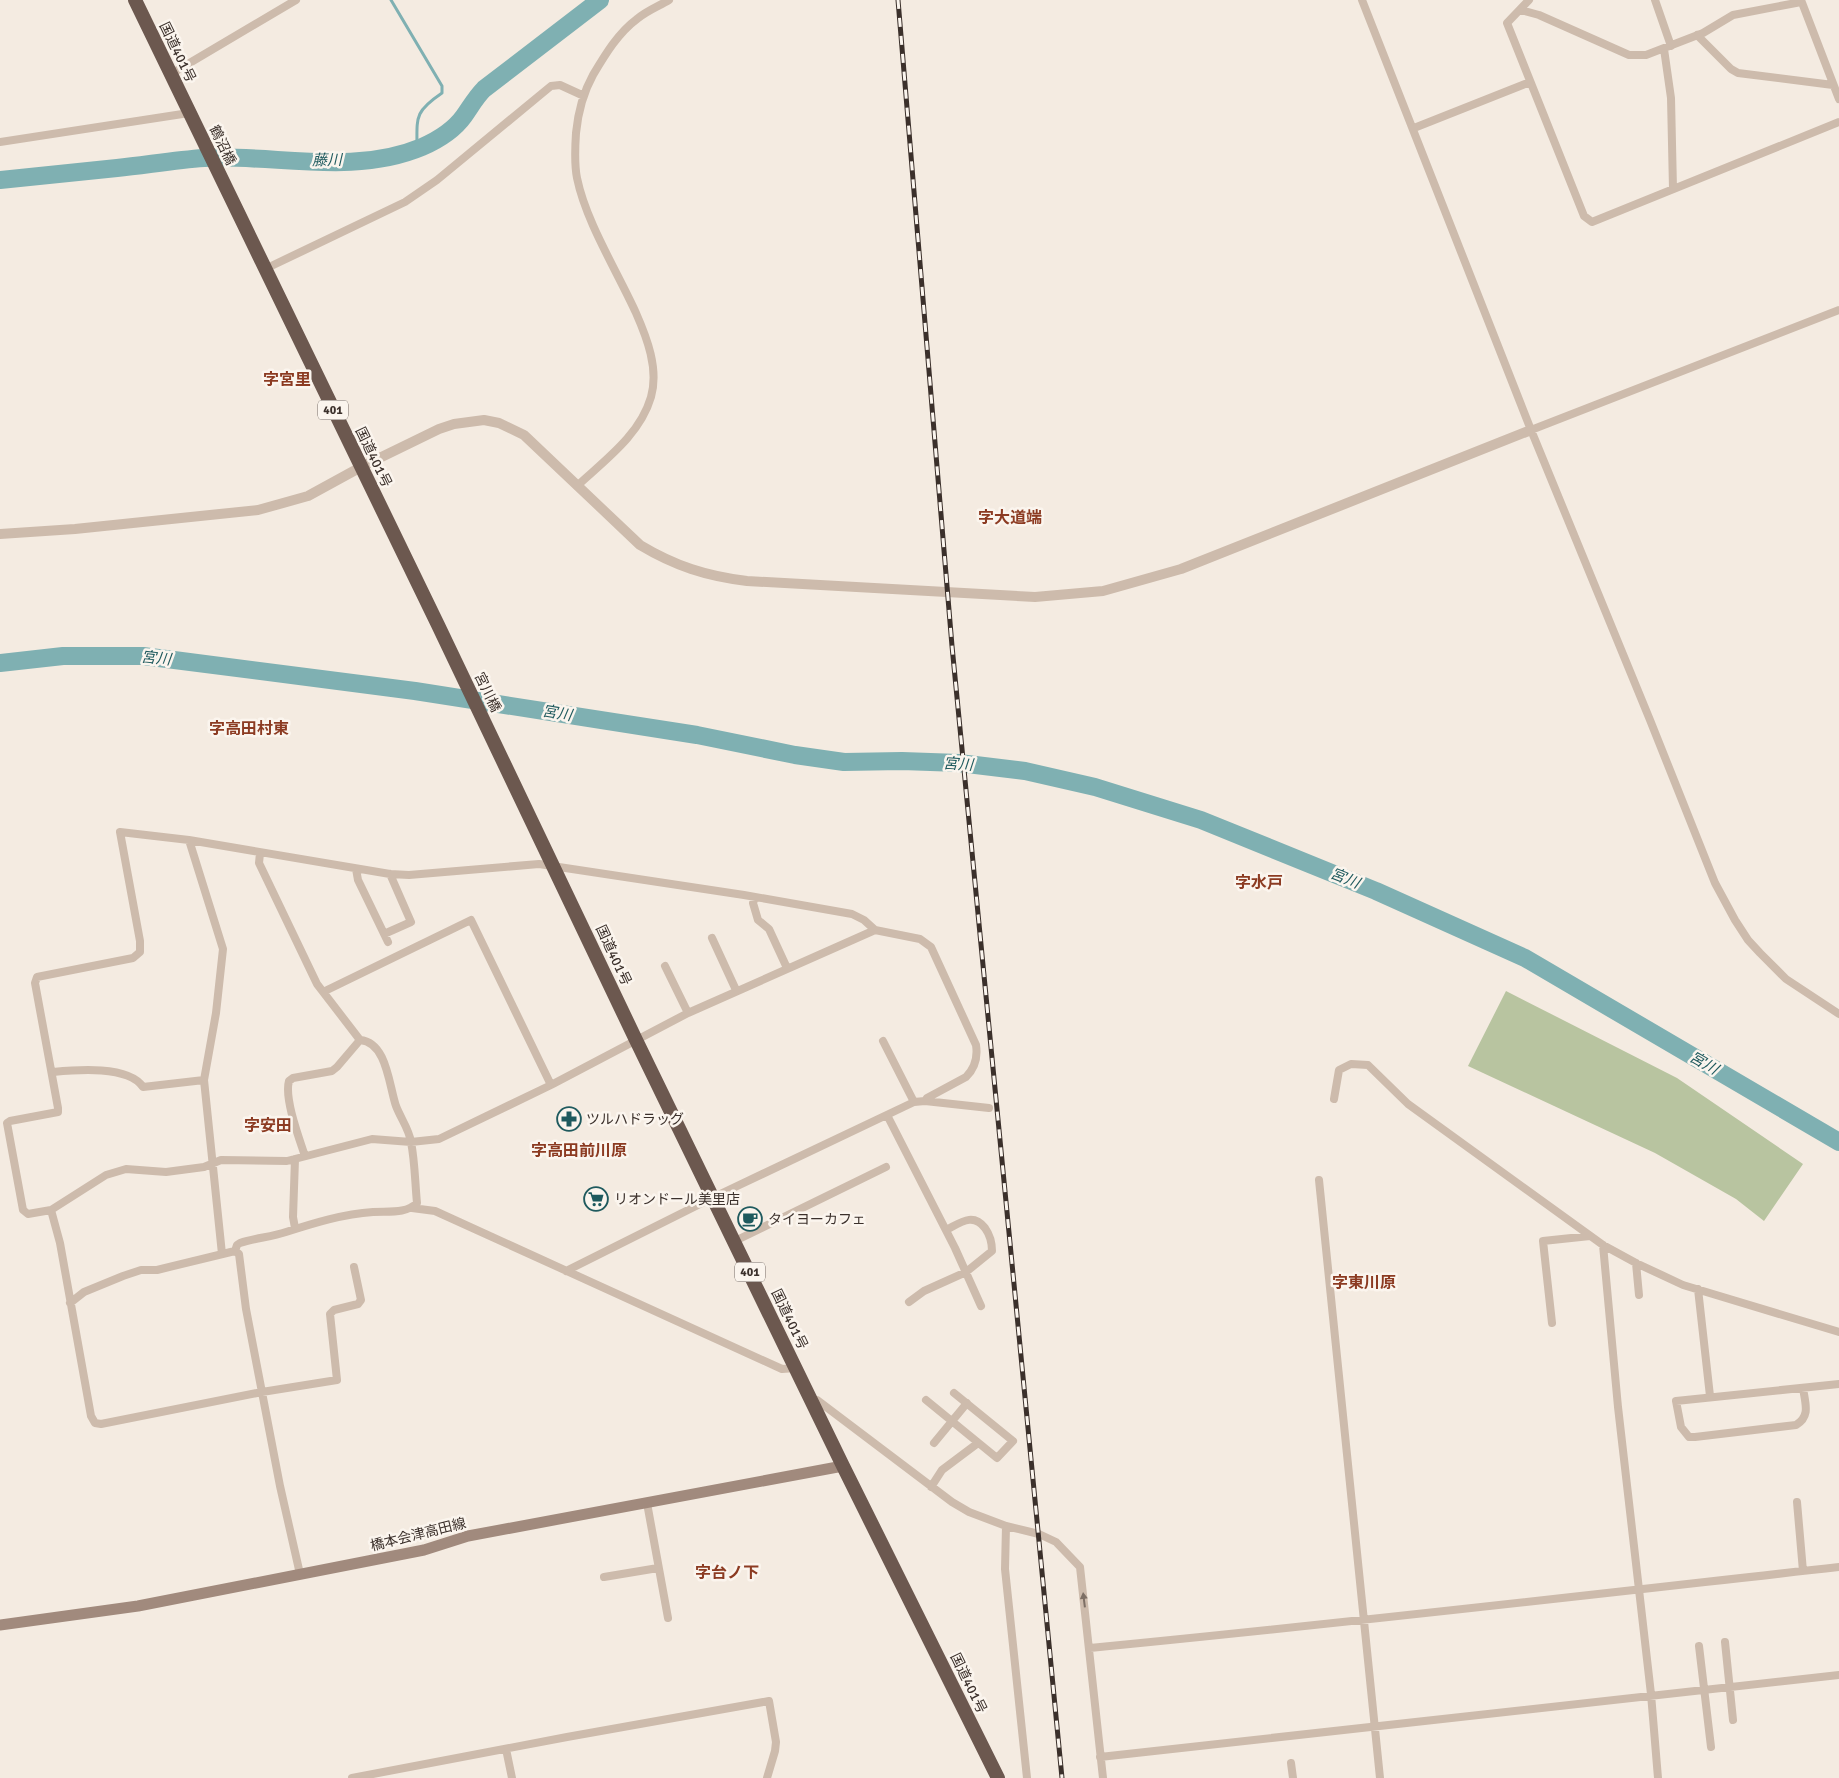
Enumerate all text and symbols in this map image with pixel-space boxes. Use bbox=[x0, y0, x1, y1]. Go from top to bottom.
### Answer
street label: 国道401号 bbox=[156, 19, 199, 85]
street label: 鶴沼橋 bbox=[206, 123, 239, 168]
water label: 藤川 bbox=[312, 151, 344, 169]
district label: 字宮里 bbox=[263, 370, 311, 390]
road number: 401 bbox=[318, 400, 348, 420]
street label: 国道401号 bbox=[352, 424, 395, 490]
district label: 字大道端 bbox=[978, 508, 1042, 528]
water label: 宮川 bbox=[140, 647, 174, 669]
street label: 宮川橋 bbox=[471, 670, 504, 715]
water label: 宮川 bbox=[541, 702, 575, 725]
district label: 字高田村東 bbox=[209, 719, 289, 739]
water label: 宮川 bbox=[942, 754, 976, 774]
water label: 宮川 bbox=[1328, 864, 1364, 893]
district label: 字水戸 bbox=[1235, 873, 1283, 893]
street label: 国道401号 bbox=[592, 922, 635, 988]
water label: 宮川 bbox=[1687, 1048, 1723, 1079]
pharmacy icon: ツルハドラッグ bbox=[556, 1106, 582, 1132]
place label: ツルハドラッグ bbox=[586, 1111, 684, 1128]
district label: 字安田 bbox=[244, 1116, 292, 1136]
district label: 字高田前川原 bbox=[531, 1141, 627, 1161]
supermarket icon: リオンドール美里店 bbox=[583, 1186, 609, 1212]
place label: リオンドール美里店 bbox=[614, 1191, 740, 1208]
cafe icon: タイヨーカフェ bbox=[737, 1206, 763, 1232]
place label: タイヨーカフェ bbox=[768, 1211, 866, 1228]
road number: 401 bbox=[735, 1262, 765, 1282]
district label: 字東川原 bbox=[1332, 1273, 1396, 1293]
street label: 国道401号 bbox=[768, 1286, 811, 1352]
street label: 橋本会津高田線 bbox=[369, 1514, 468, 1555]
district label: 字台ノ下 bbox=[695, 1563, 759, 1583]
one-way arrow bbox=[1080, 1592, 1088, 1608]
street label: 国道401号 bbox=[947, 1650, 990, 1716]

